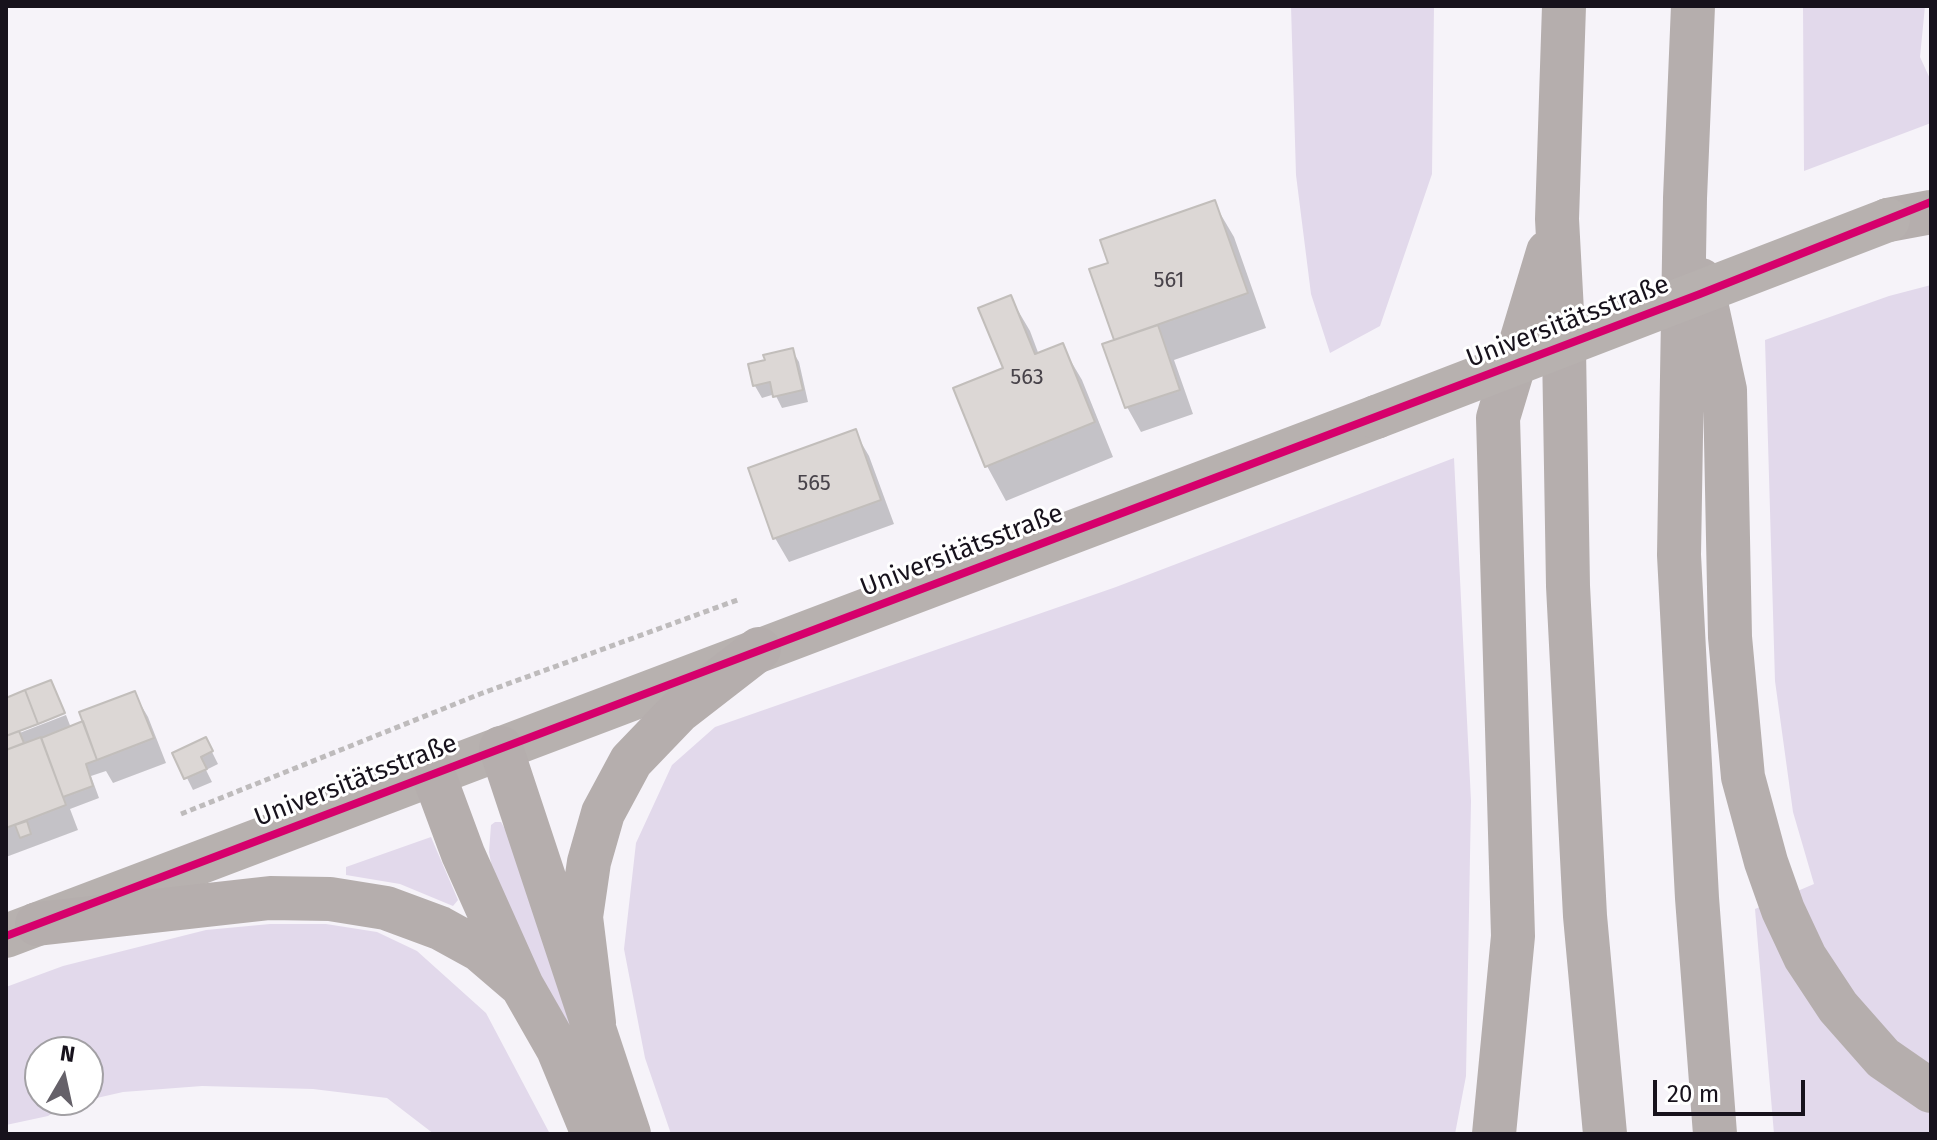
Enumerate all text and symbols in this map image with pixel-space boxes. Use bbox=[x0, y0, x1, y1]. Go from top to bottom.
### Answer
house number: 561 bbox=[1153, 268, 1185, 294]
street label: Universitätsstraße bbox=[1462, 269, 1674, 375]
house number: 563 bbox=[1010, 365, 1044, 391]
house number: 565 bbox=[797, 471, 831, 497]
street label: Universitätsstraße bbox=[856, 498, 1068, 604]
street label: Universitätsstraße bbox=[250, 728, 462, 834]
north arrow bbox=[24, 1036, 104, 1116]
text: N bbox=[58, 1039, 77, 1068]
scale bar bbox=[1657, 1064, 1809, 1114]
text: 20 m bbox=[1667, 1080, 1719, 1108]

